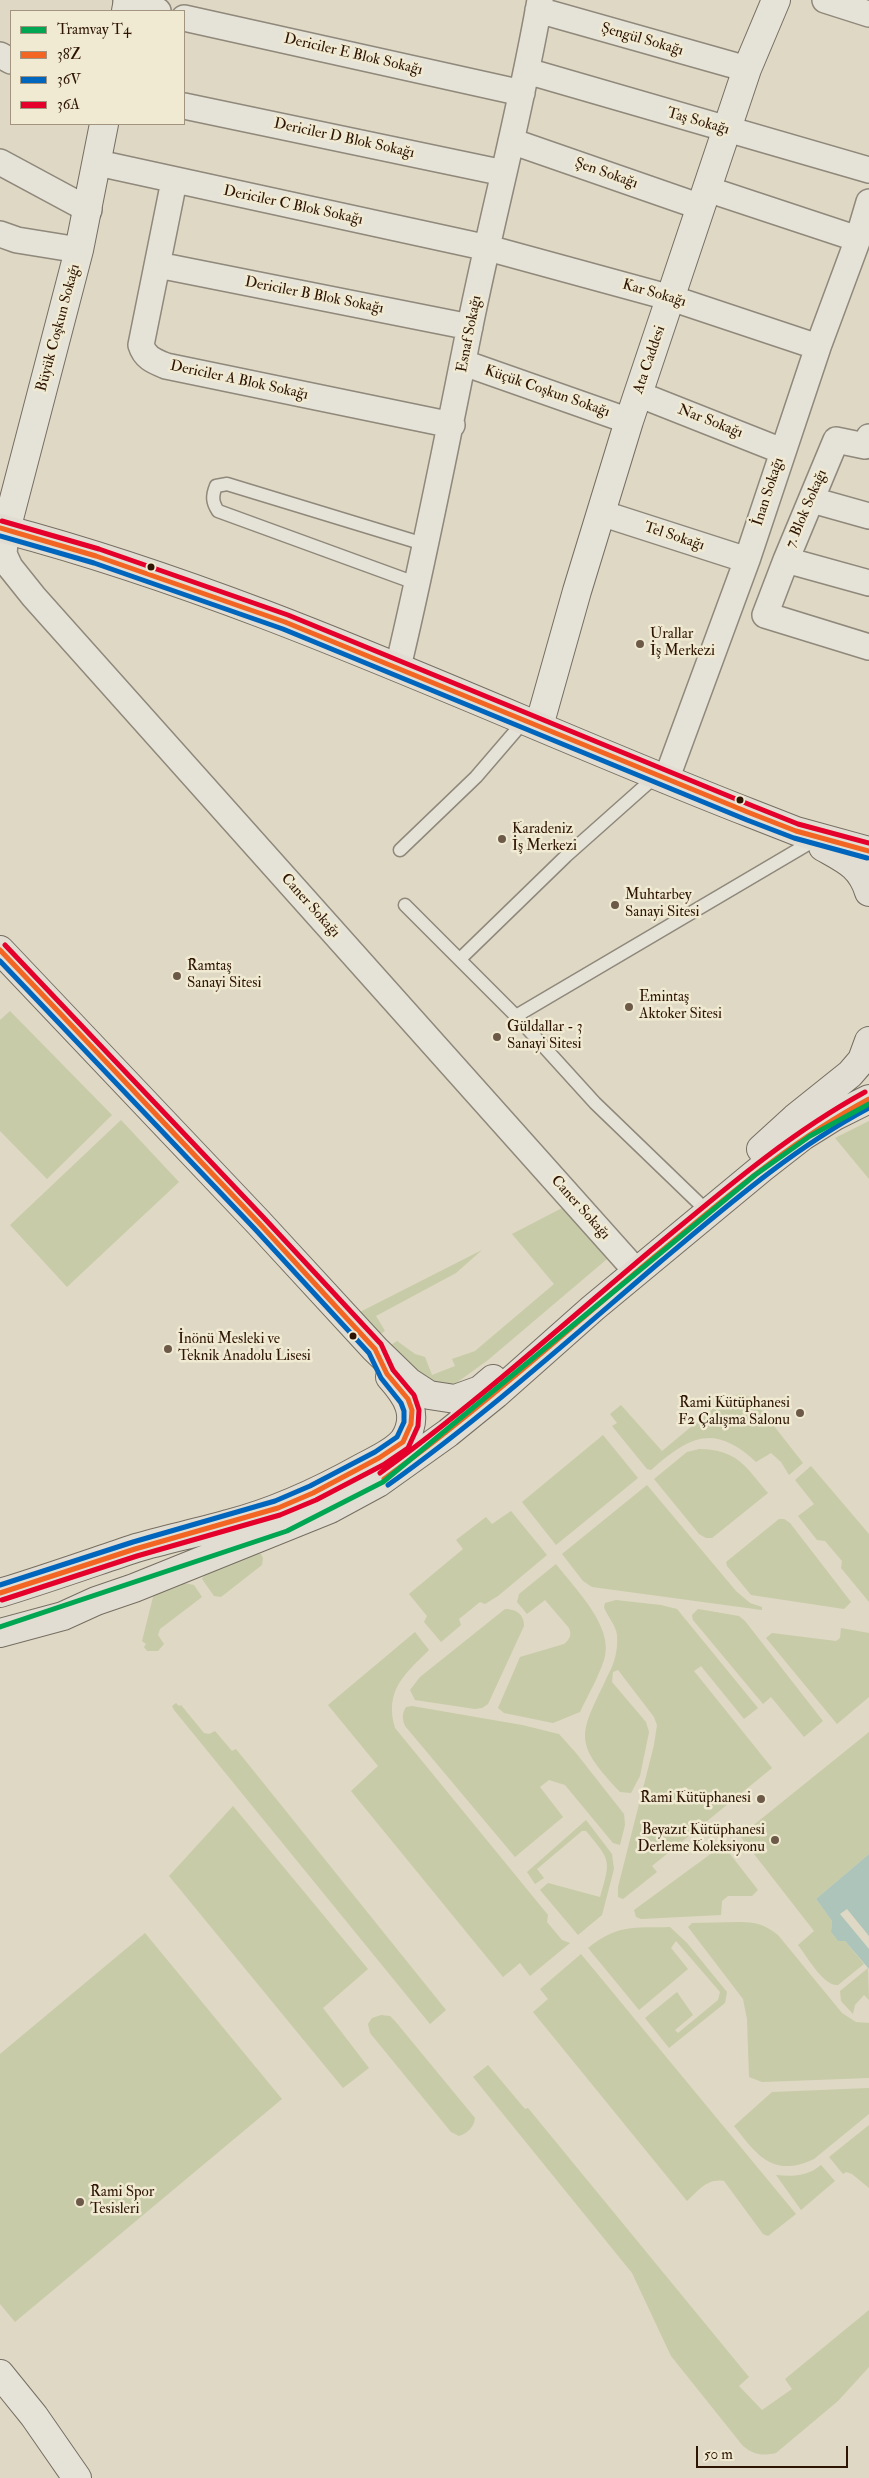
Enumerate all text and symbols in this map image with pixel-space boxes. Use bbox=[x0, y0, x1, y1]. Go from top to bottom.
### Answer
legend bbox=[10, 10, 185, 125]
text: Tramvay T4 bbox=[57, 20, 131, 39]
street label: Şengül Sokağı bbox=[599, 20, 685, 60]
street label: Dericiler E Blok Sokağı bbox=[282, 30, 424, 80]
text: 38Z bbox=[57, 45, 81, 64]
text: 36V bbox=[57, 70, 81, 89]
text: 36A bbox=[57, 95, 80, 114]
street label: Taş Sokağı bbox=[665, 105, 731, 139]
street label: Dericiler D Blok Sokağı bbox=[272, 115, 416, 163]
street label: Şen Sokağı bbox=[572, 155, 640, 193]
street label: Dericiler C Blok Sokağı bbox=[222, 182, 364, 230]
street label: Büyük Coşkun Sokağı bbox=[33, 262, 85, 394]
street label: Dericiler B Blok Sokağı bbox=[243, 274, 385, 318]
street label: Kar Sokağı bbox=[620, 276, 688, 312]
street label: Esnaf Sokağı bbox=[454, 294, 486, 374]
street label: Ata Caddesi bbox=[630, 324, 670, 396]
street label: Dericiler A Blok Sokağı bbox=[168, 358, 310, 404]
street label: Küçük Coşkun Sokağı bbox=[482, 362, 612, 422]
street label: Nar Sokağı bbox=[675, 401, 745, 443]
street label: İnan Sokağı bbox=[749, 455, 789, 529]
street label: 7. Blok Sokağı bbox=[782, 467, 832, 551]
street label: Tel Sokağı bbox=[641, 519, 707, 555]
unlabelled marker bbox=[146, 562, 156, 572]
place label: Urallar İş Merkezi bbox=[650, 626, 715, 661]
marker: Urallar İş Merkezi bbox=[634, 638, 646, 650]
unlabelled marker bbox=[735, 795, 745, 805]
place label: Karadeniz İş Merkezi bbox=[512, 821, 577, 856]
marker: Karadeniz İş Merkezi bbox=[496, 833, 508, 845]
street label: Caner Sokağı bbox=[277, 870, 343, 942]
place label: Muhtarbey Sanayi Sitesi bbox=[625, 887, 699, 922]
marker: Muhtarbey Sanayi Sitesi bbox=[609, 899, 621, 911]
place label: Ramtaş Sanayi Sitesi bbox=[187, 958, 261, 993]
marker: Ramtaş Sanayi Sitesi bbox=[171, 970, 183, 982]
place label: Emintaş Aktoker Sitesi bbox=[639, 989, 722, 1024]
marker: Emintaş Aktoker Sitesi bbox=[623, 1001, 635, 1013]
place label: Güldallar - 3 Sanayi Sitesi bbox=[507, 1019, 583, 1054]
marker: Güldallar - 3 Sanayi Sitesi bbox=[491, 1031, 503, 1043]
street label: Caner Sokağı bbox=[547, 1172, 613, 1244]
place label: İnönü Mesleki ve Teknik Anadolu Lisesi bbox=[178, 1331, 311, 1366]
unlabelled marker bbox=[348, 1331, 358, 1341]
marker: İnönü Mesleki ve Teknik Anadolu Lisesi bbox=[162, 1343, 174, 1355]
place label: Rami Kütüphanesi F2 Çalışma Salonu bbox=[678, 1395, 790, 1430]
marker: Rami Kütüphanesi F2 Çalışma Salonu bbox=[794, 1407, 806, 1419]
place label: Rami Kütüphanesi bbox=[640, 1790, 751, 1808]
marker: Rami Kütüphanesi bbox=[755, 1793, 767, 1805]
place label: Beyazıt Kütüphanesi Derleme Koleksiyonu bbox=[637, 1822, 765, 1857]
marker: Beyazıt Kütüphanesi Derleme Koleksiyonu bbox=[769, 1834, 781, 1846]
place label: Rami Spor Tesisleri bbox=[90, 2184, 154, 2219]
marker: Rami Spor Tesisleri bbox=[74, 2196, 86, 2208]
scale bar bbox=[699, 2436, 852, 2468]
text: 50 m bbox=[704, 2445, 733, 2464]

